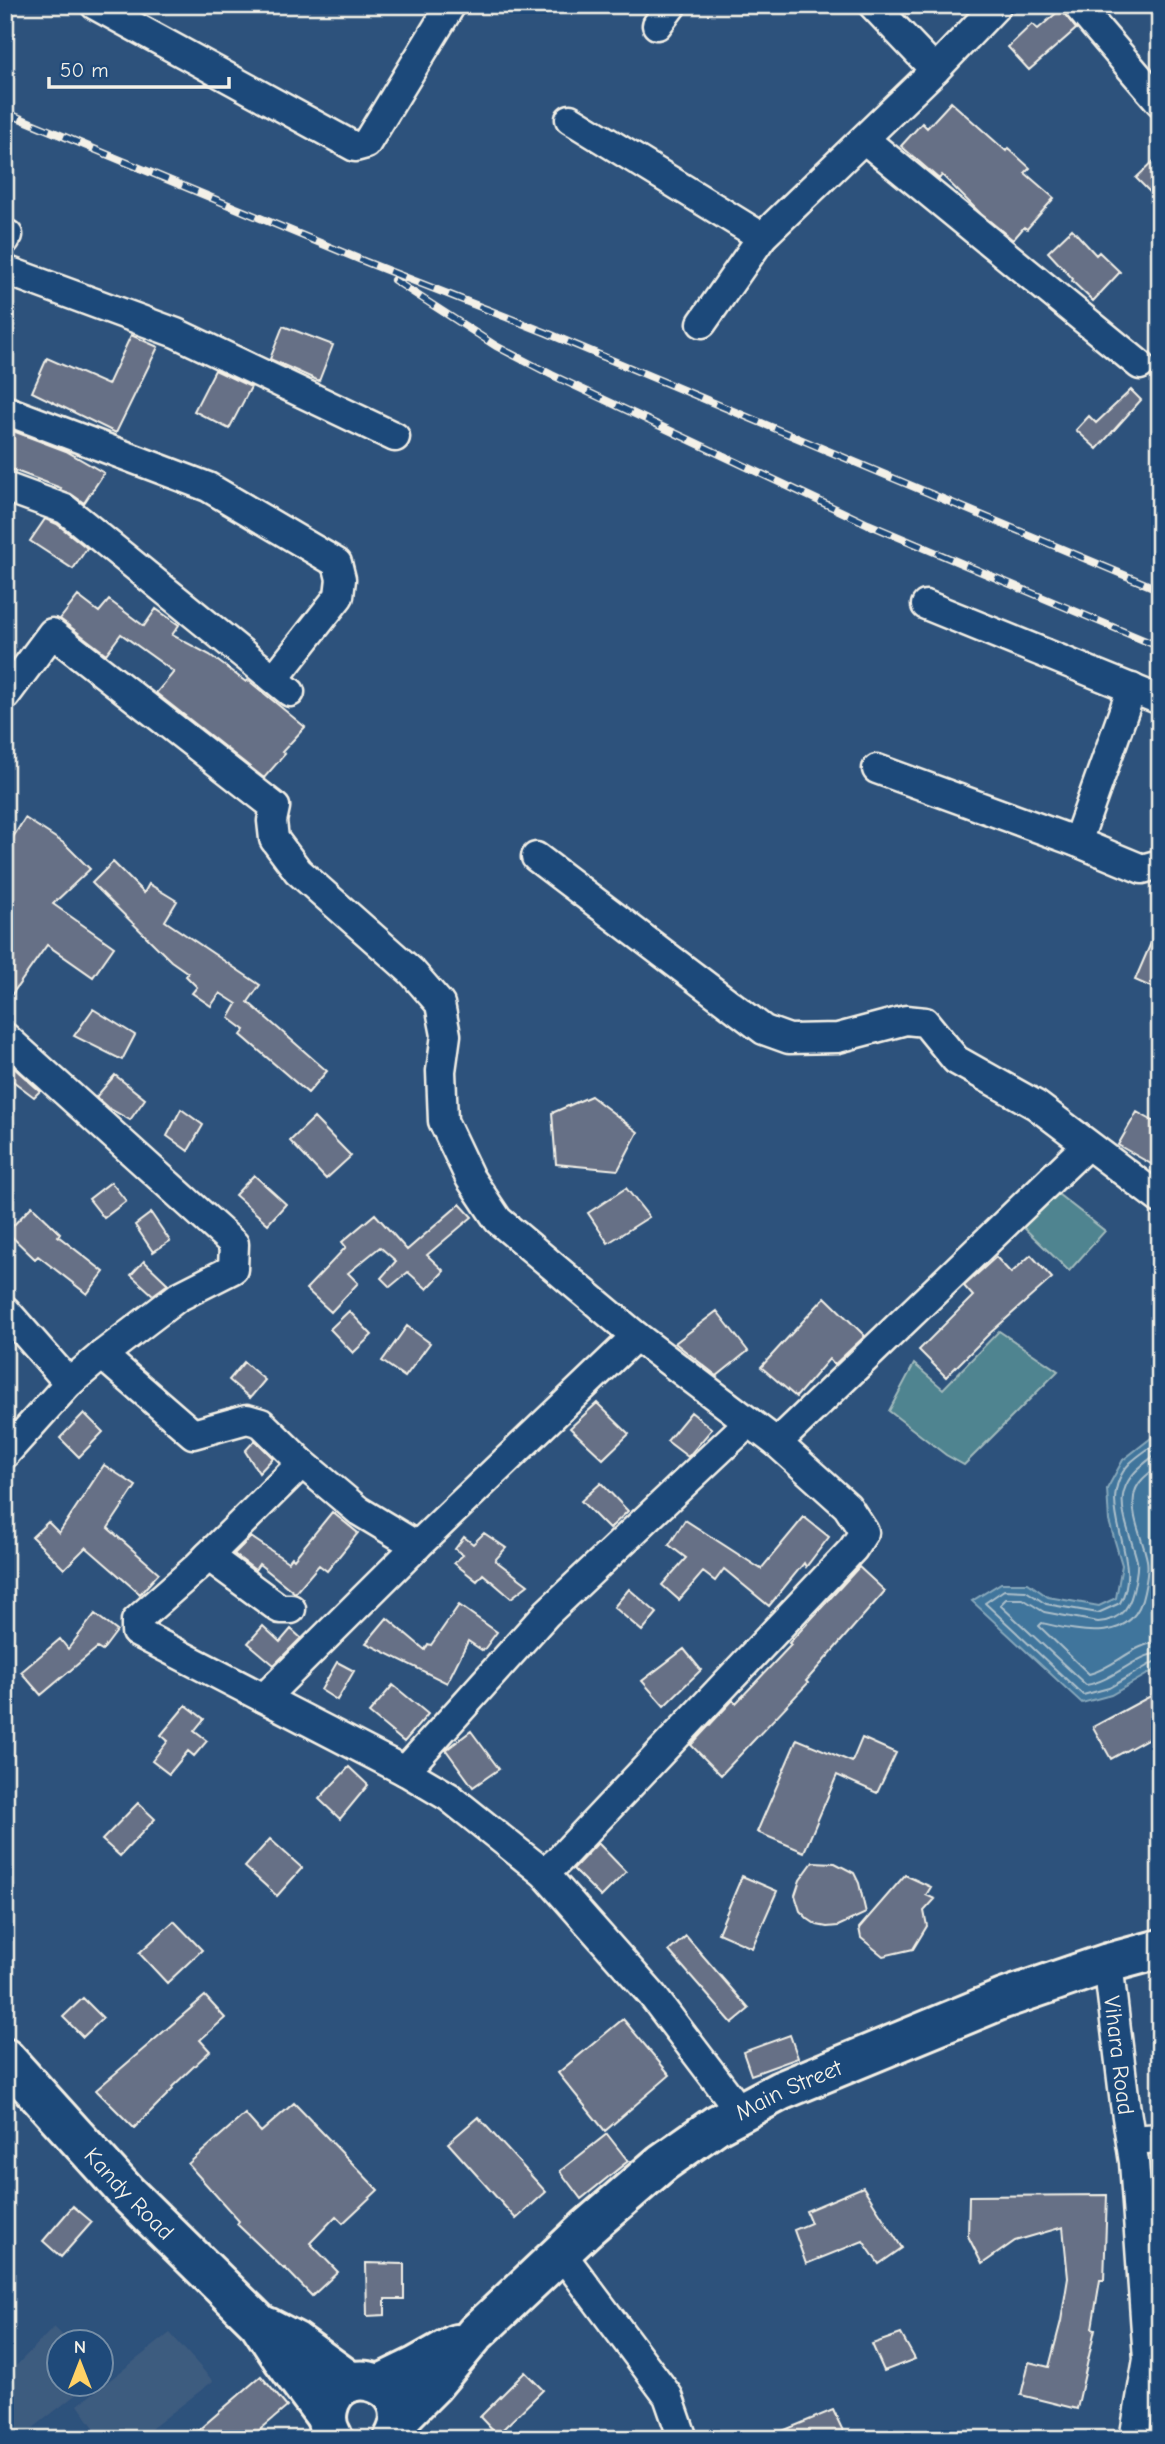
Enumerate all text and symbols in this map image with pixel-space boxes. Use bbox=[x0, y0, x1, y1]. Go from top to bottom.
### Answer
scale bar bbox=[49, 46, 229, 90]
text: 50 m bbox=[60, 58, 109, 82]
street label: Vihara Road bbox=[1099, 1994, 1140, 2117]
street label: Main Street bbox=[730, 2053, 847, 2126]
street label: Kandy Road bbox=[79, 2142, 180, 2245]
north arrow bbox=[46, 2328, 116, 2398]
text: N bbox=[74, 2336, 86, 2358]

